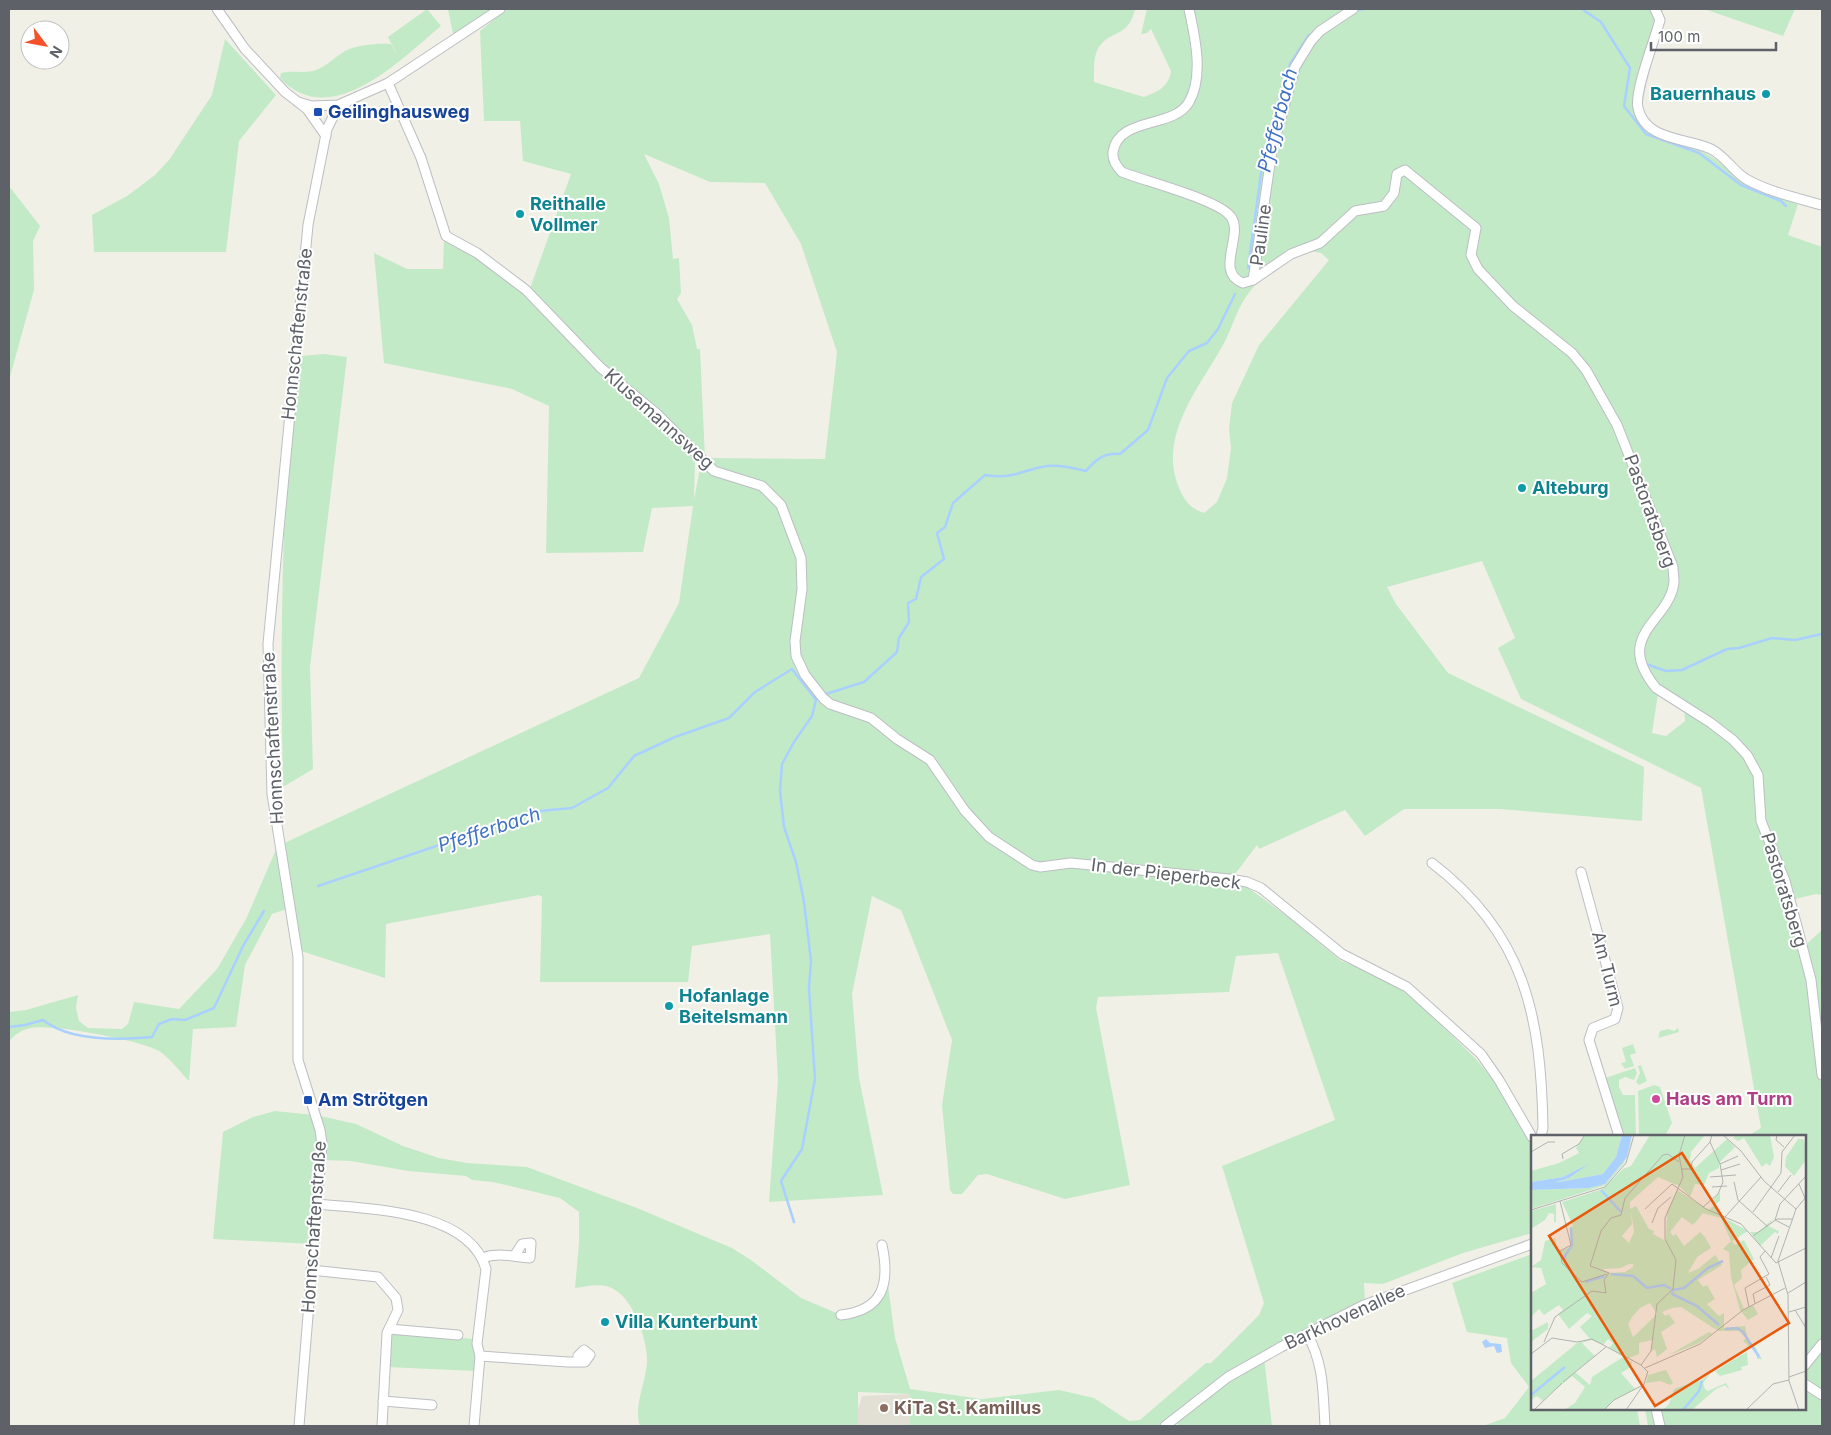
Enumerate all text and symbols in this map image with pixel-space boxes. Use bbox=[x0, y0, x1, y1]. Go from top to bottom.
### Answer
north arrow bbox=[20, 20, 70, 70]
scale bar bbox=[1651, 20, 1776, 52]
text: 100 m bbox=[1658, 27, 1700, 46]
text: N bbox=[46, 43, 66, 61]
water label: Pfefferbach bbox=[1253, 66, 1302, 174]
place label: Bauernhaus bbox=[1650, 83, 1756, 104]
marker: Bauernhaus bbox=[1760, 88, 1772, 100]
place label: Geilinghausweg bbox=[328, 101, 470, 122]
marker: Geilinghausweg bbox=[312, 106, 324, 118]
place label: Reithalle Vollmer bbox=[530, 193, 606, 235]
street label: Pauline bbox=[1246, 203, 1275, 267]
marker: Reithalle Vollmer bbox=[514, 208, 526, 220]
street label: Honnschaftenstraße bbox=[277, 247, 316, 421]
street label: Klusemannsweg bbox=[600, 364, 718, 473]
street label: Pastoratsberg bbox=[1620, 451, 1681, 570]
place label: Alteburg bbox=[1532, 477, 1609, 498]
marker: Alteburg bbox=[1516, 482, 1528, 494]
street label: Honnschaftenstraße bbox=[257, 651, 288, 825]
water label: Pfefferbach bbox=[435, 802, 543, 857]
street label: Pastoratsberg bbox=[1757, 830, 1812, 950]
street label: In der Pieperbeck bbox=[1090, 854, 1242, 893]
street label: Am Turm bbox=[1588, 929, 1627, 1009]
place label: Hofanlage Beitelsmann bbox=[679, 985, 788, 1027]
marker: Hofanlage Beitelsmann bbox=[663, 1000, 675, 1012]
place label: Haus am Turm bbox=[1666, 1088, 1792, 1109]
place label: Am Strötgen bbox=[318, 1089, 428, 1110]
marker: Haus am Turm bbox=[1650, 1093, 1662, 1105]
marker: Am Strötgen bbox=[302, 1094, 314, 1106]
inset map bbox=[1531, 1135, 1806, 1410]
street label: Honnschaftenstraße bbox=[297, 1140, 330, 1314]
street label: Barkhovenallee bbox=[1281, 1279, 1408, 1354]
place label: Villa Kunterbunt bbox=[615, 1311, 758, 1332]
marker: Villa Kunterbunt bbox=[599, 1316, 611, 1328]
place label: KiTa St. Kamillus bbox=[894, 1397, 1041, 1418]
marker: KiTa St. Kamillus bbox=[878, 1402, 890, 1414]

